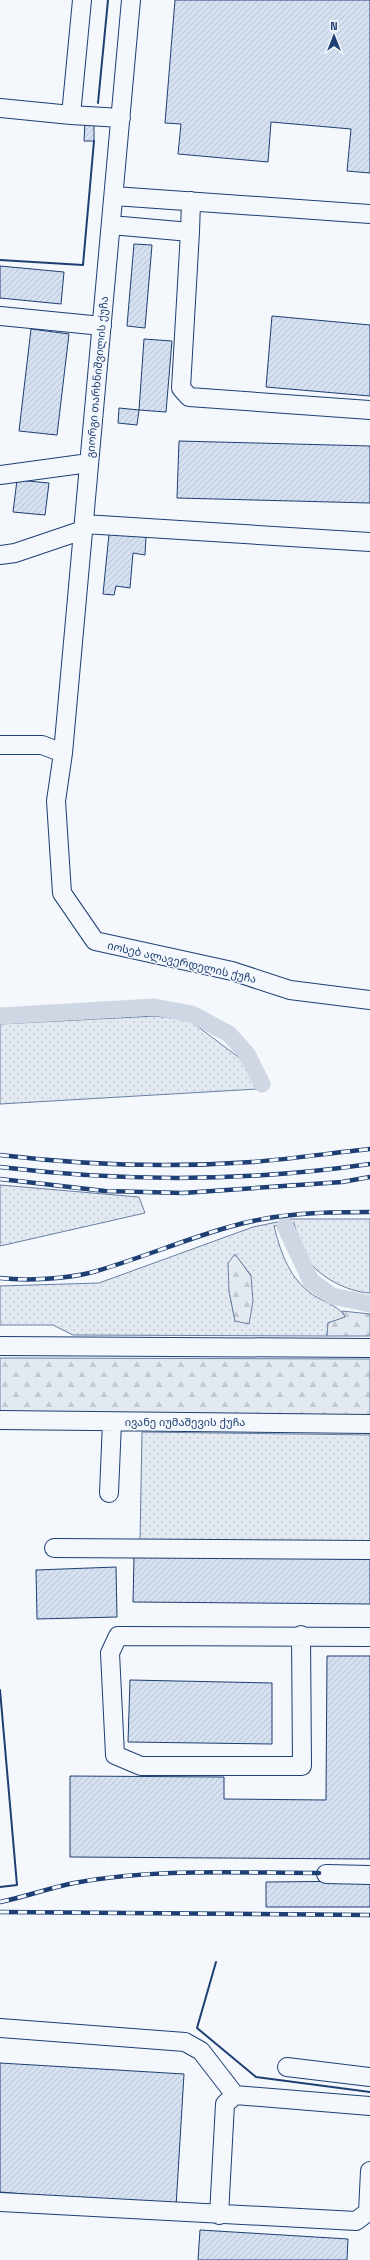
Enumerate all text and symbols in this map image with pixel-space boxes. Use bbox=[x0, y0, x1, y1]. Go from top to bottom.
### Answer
north arrow bbox=[314, 16, 354, 56]
text: N bbox=[330, 19, 338, 33]
street label: გიორგი თარხნიშვილის ქუჩა bbox=[83, 296, 111, 458]
street label: იოსებ ალავერდელის ქუჩა bbox=[106, 938, 258, 986]
street label: ივანე იუმაშევის ქუჩა bbox=[125, 1415, 245, 1429]

